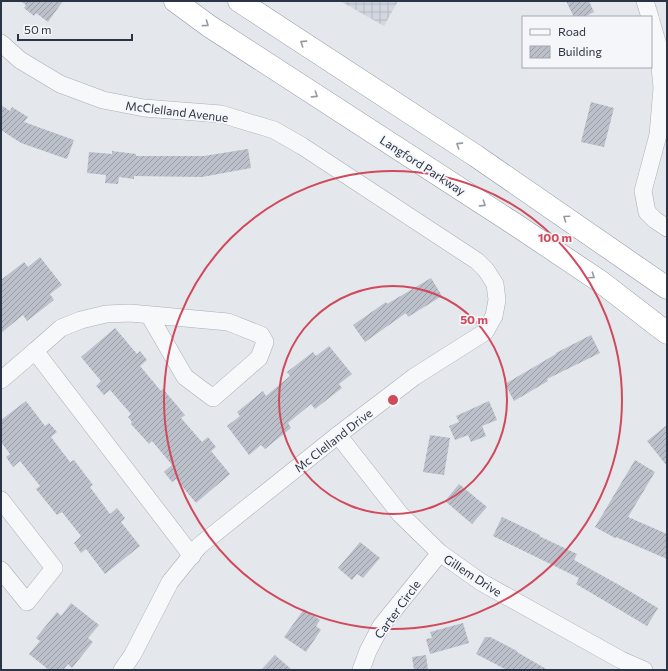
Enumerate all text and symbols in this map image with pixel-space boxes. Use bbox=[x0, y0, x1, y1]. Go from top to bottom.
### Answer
scale bar bbox=[18, 16, 132, 42]
legend bbox=[522, 16, 652, 68]
one-way arrow bbox=[202, 20, 209, 27]
text: 50 m bbox=[24, 22, 52, 36]
text: Road bbox=[558, 24, 586, 38]
one-way arrow bbox=[300, 40, 307, 48]
text: Building bbox=[558, 44, 602, 58]
one-way arrow bbox=[311, 91, 318, 98]
street label: McClelland Avenue bbox=[125, 98, 229, 124]
street label: Langford Parkway bbox=[378, 132, 468, 198]
one-way arrow bbox=[456, 142, 463, 150]
one-way arrow bbox=[479, 199, 486, 207]
one-way arrow bbox=[563, 215, 570, 223]
text: 100 m bbox=[538, 230, 572, 244]
one-way arrow bbox=[588, 271, 595, 278]
text: 50 m bbox=[460, 312, 488, 326]
centre of rings bbox=[386, 393, 400, 407]
street label: Mc Clelland Drive bbox=[291, 405, 375, 475]
street label: Gillem Drive bbox=[441, 551, 505, 599]
street label: Carter Circle bbox=[371, 577, 423, 641]

